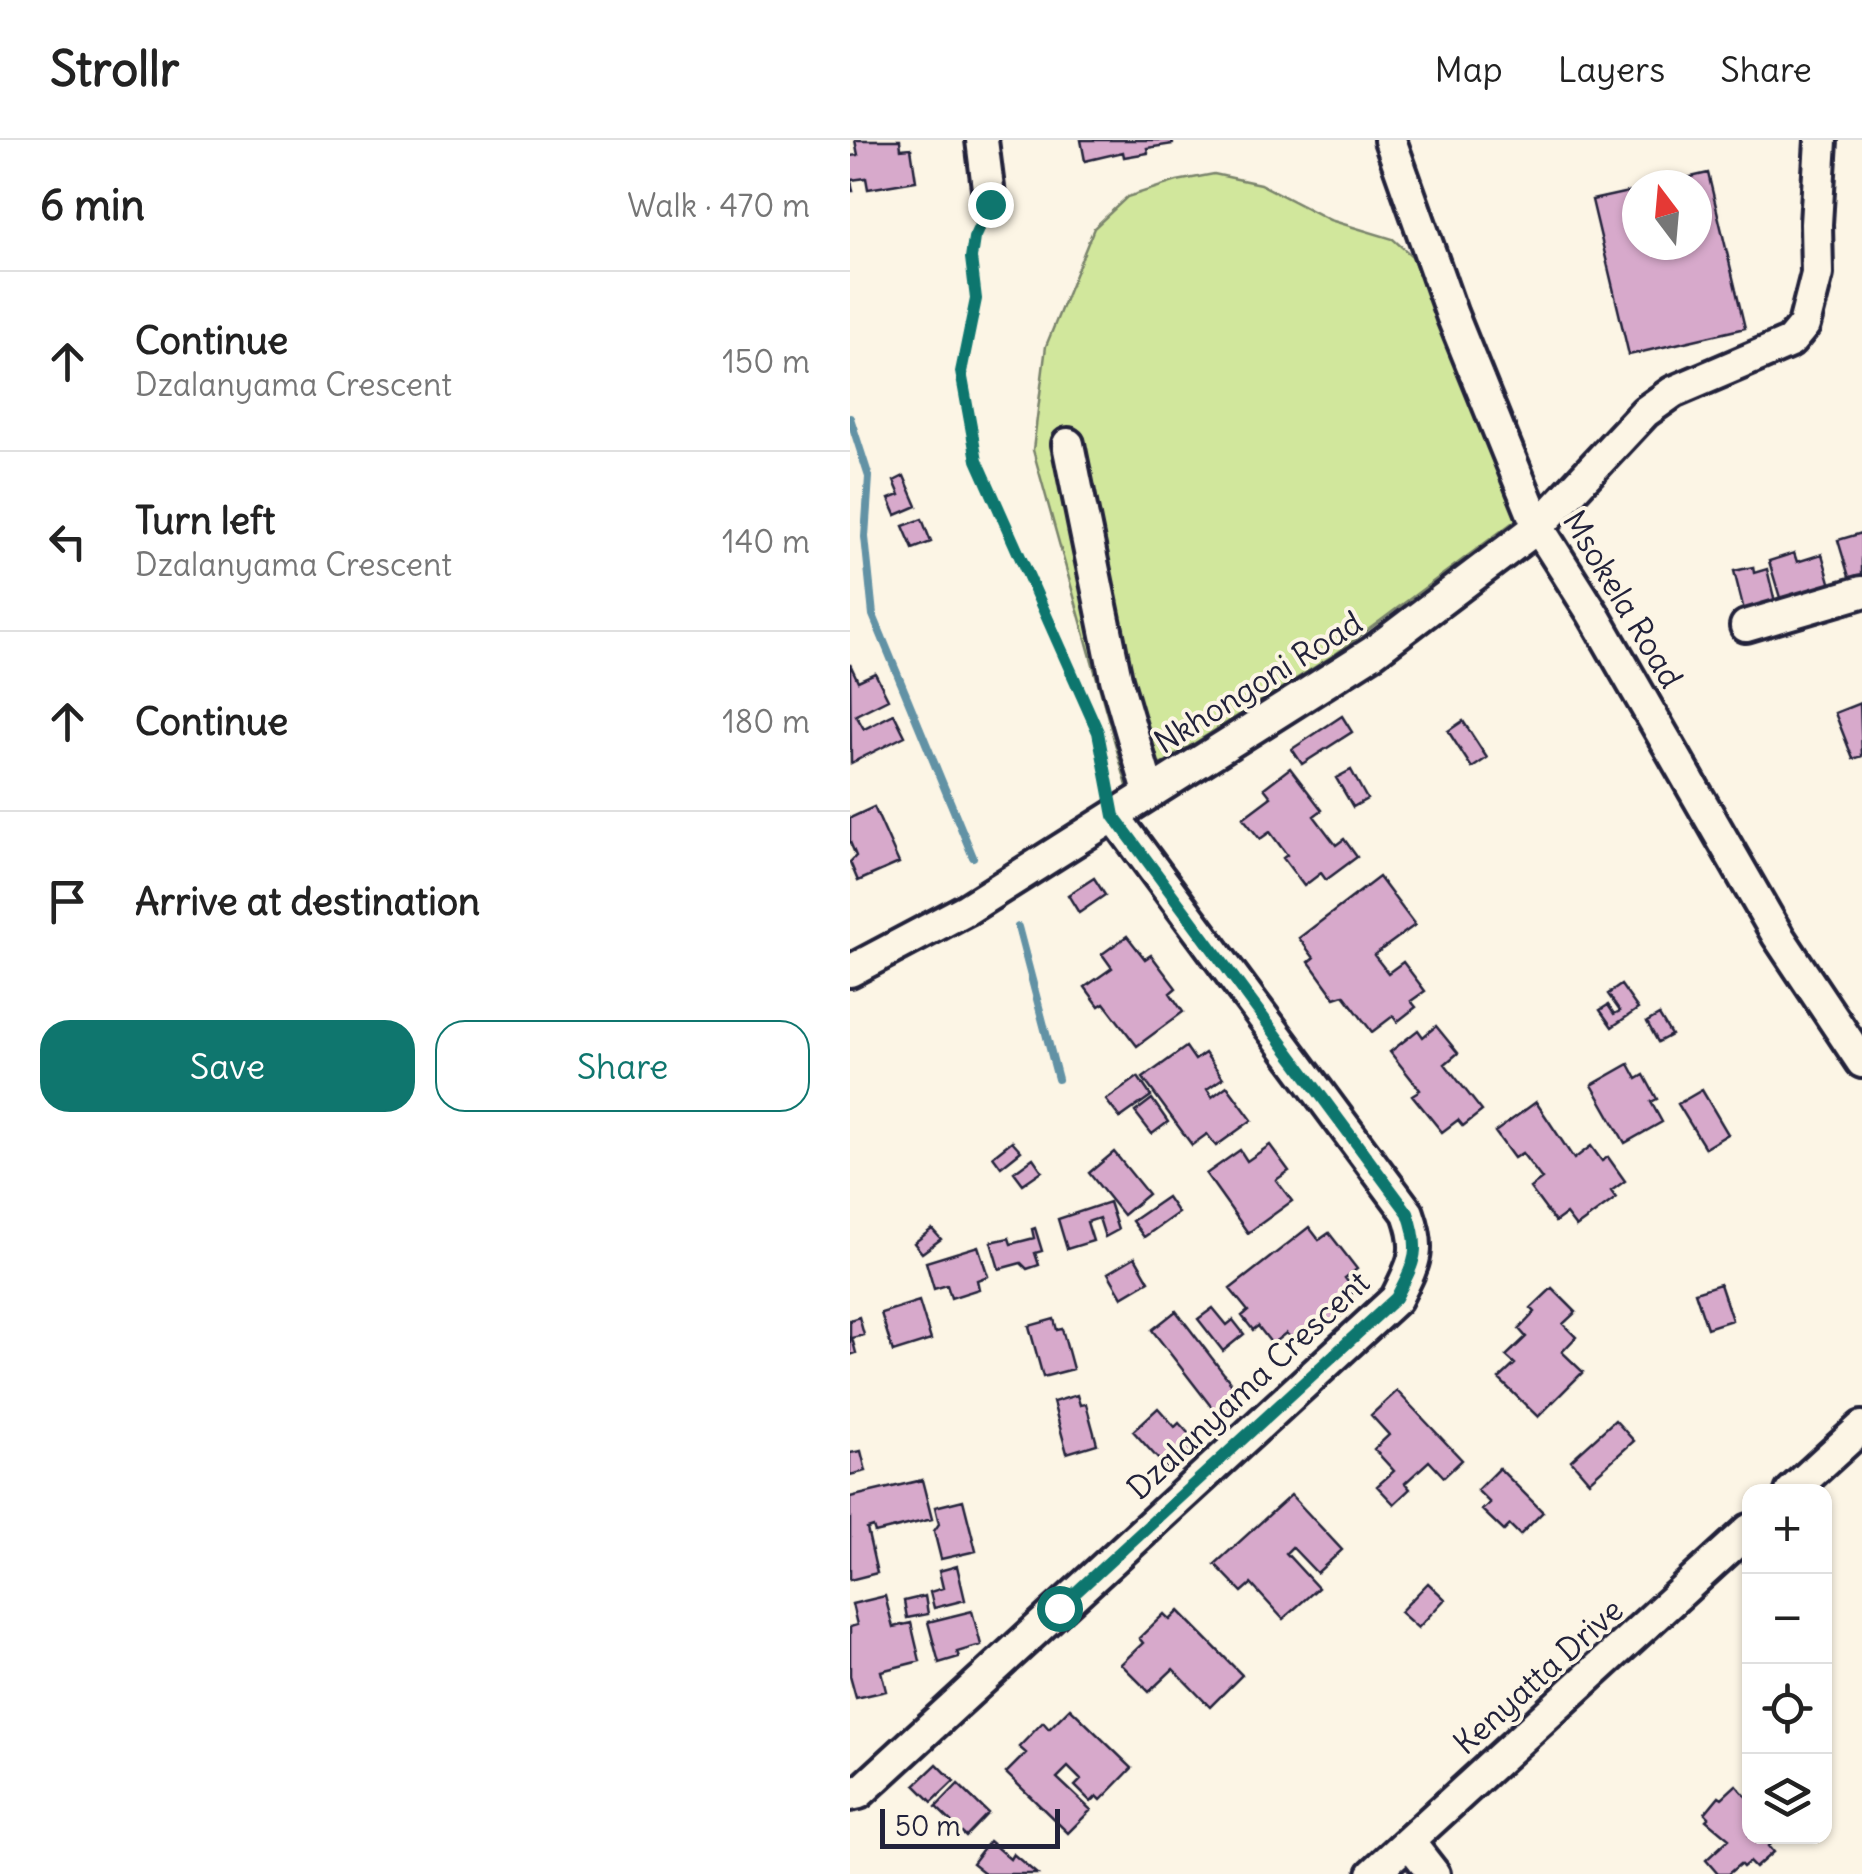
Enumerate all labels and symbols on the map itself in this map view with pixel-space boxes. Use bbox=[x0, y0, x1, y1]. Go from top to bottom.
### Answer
north arrow bbox=[1622, 170, 1712, 260]
route end bbox=[968, 182, 1014, 228]
street label: Msokela Road bbox=[1554, 503, 1692, 695]
street label: Nkhongoni Road bbox=[1146, 602, 1370, 762]
street label: Dzalanyama Crescent bbox=[1118, 1262, 1378, 1508]
route start bbox=[1037, 1586, 1083, 1632]
street label: Kenyatta Drive bbox=[1445, 1589, 1631, 1763]
scale bar bbox=[880, 1804, 1060, 1848]

